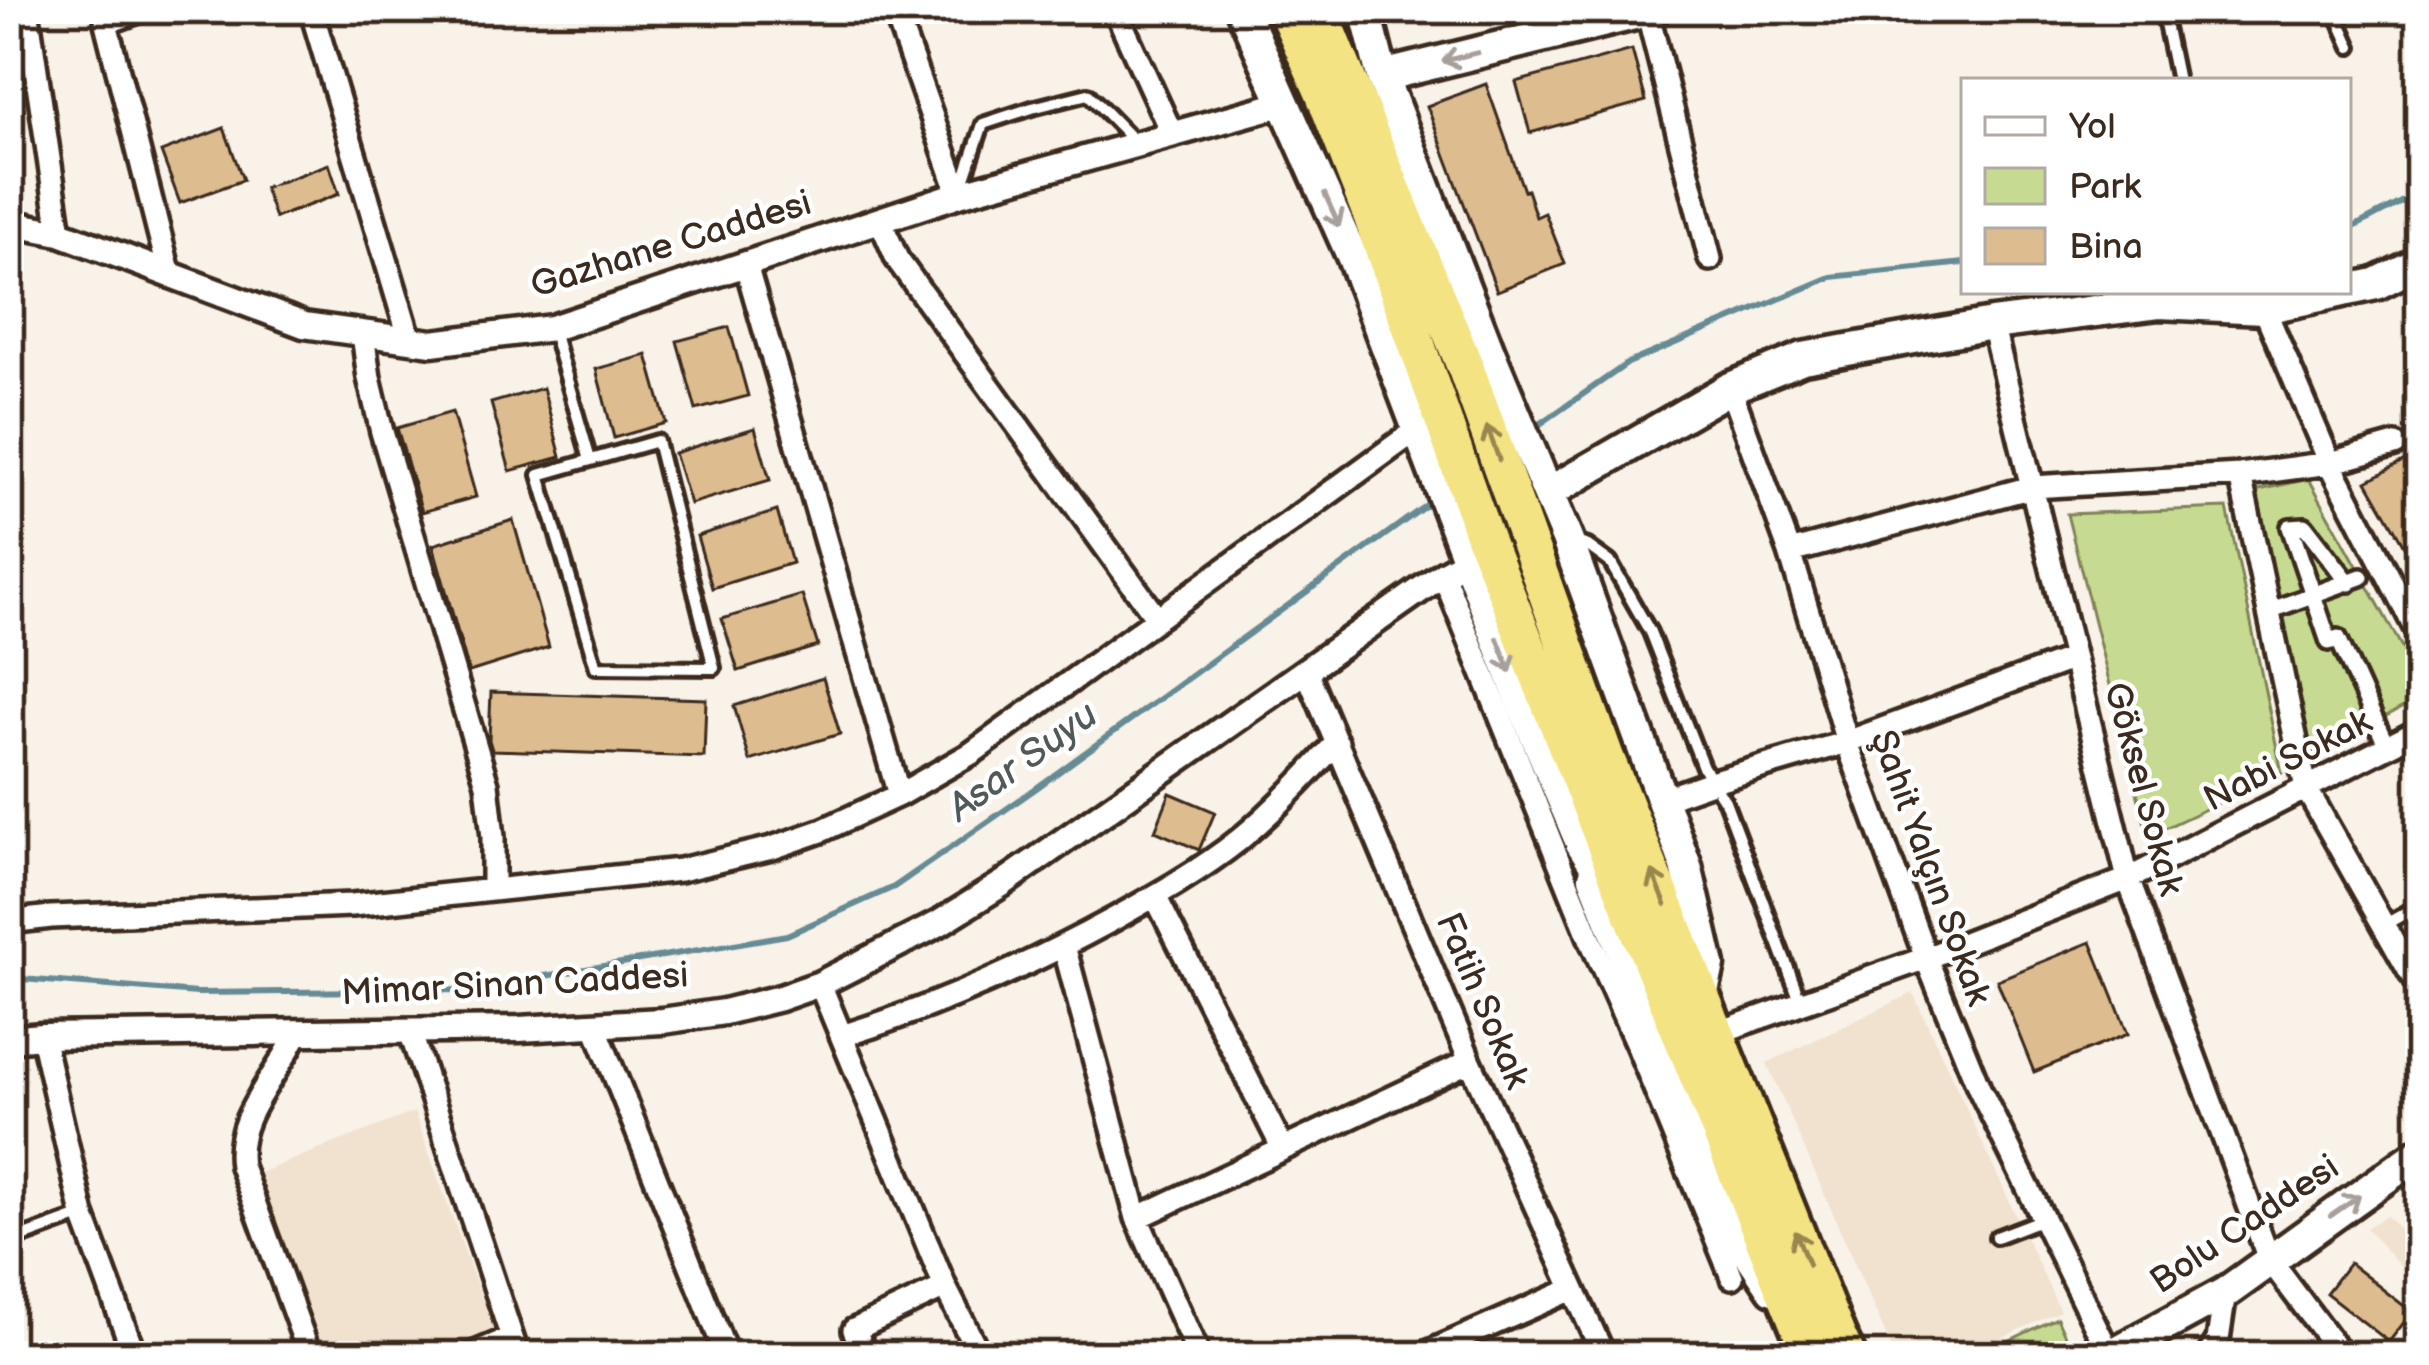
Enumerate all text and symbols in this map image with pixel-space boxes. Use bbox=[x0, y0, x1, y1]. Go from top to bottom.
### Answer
one-way arrow bbox=[1442, 47, 1480, 69]
legend bbox=[1961, 78, 2351, 294]
text: Yol bbox=[2068, 106, 2115, 149]
text: Park bbox=[2069, 166, 2142, 209]
street label: Gazhane Caddesi bbox=[526, 182, 816, 308]
one-way arrow bbox=[1323, 191, 1344, 228]
text: Bina bbox=[2069, 226, 2143, 269]
one-way arrow bbox=[1481, 425, 1502, 462]
one-way arrow bbox=[1495, 635, 1517, 672]
street label: Göksel Sokak bbox=[2094, 678, 2192, 900]
water label: Asar Suyu bbox=[937, 692, 1107, 833]
street label: Nabi Sokak bbox=[2197, 700, 2379, 822]
street label: Şahit Yalçın Sokak bbox=[1860, 725, 2000, 1012]
one-way arrow bbox=[1646, 870, 1668, 907]
street label: Fatih Sokak bbox=[1426, 907, 1538, 1096]
street label: Mimar Sinan Caddesi bbox=[340, 954, 690, 1016]
street label: Bolu Caddesi bbox=[2143, 1146, 2347, 1304]
one-way arrow bbox=[2327, 1194, 2361, 1219]
one-way arrow bbox=[1790, 1231, 1811, 1268]

